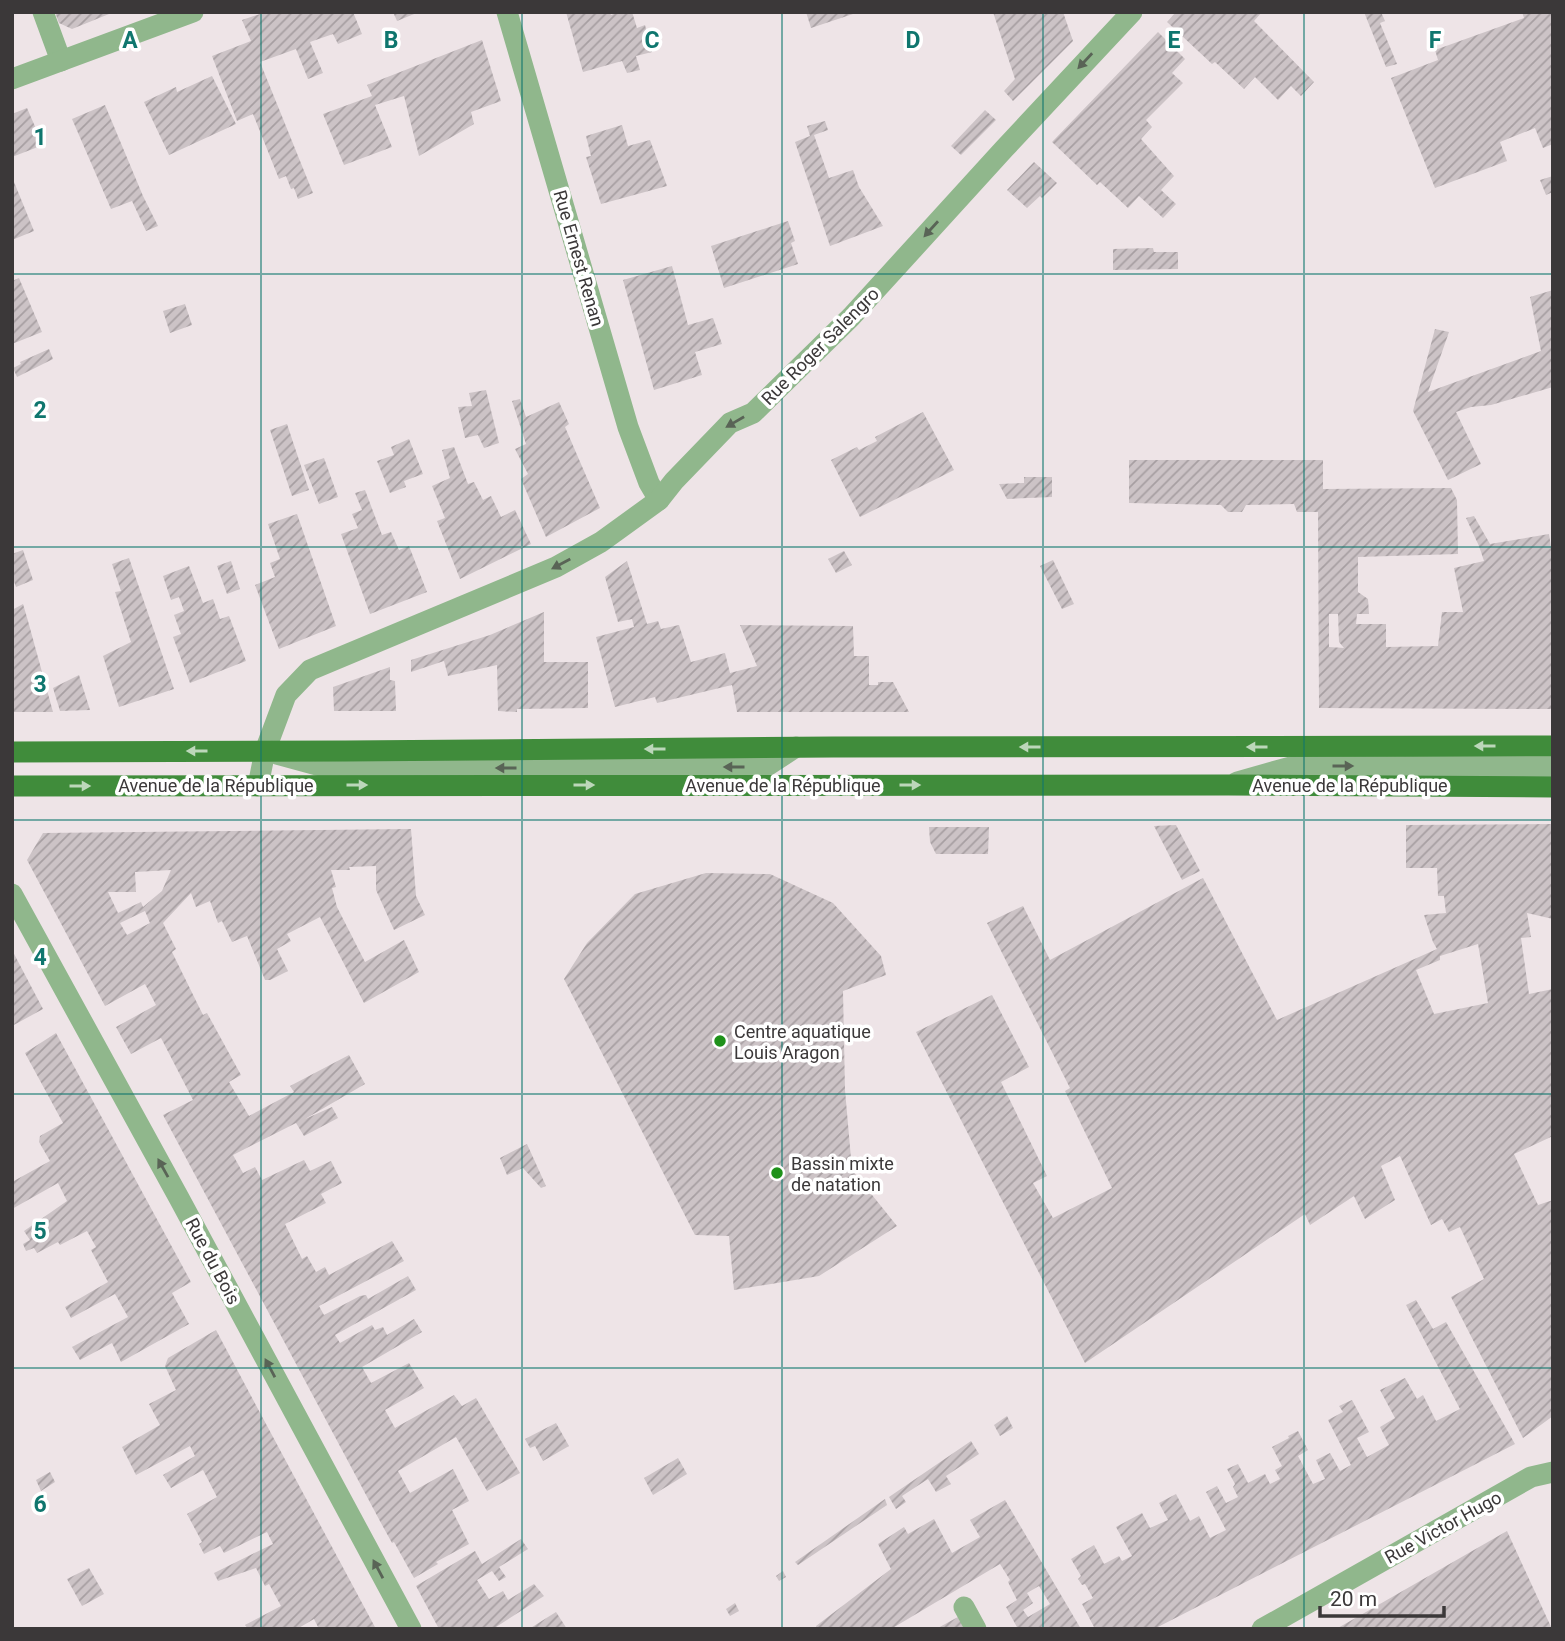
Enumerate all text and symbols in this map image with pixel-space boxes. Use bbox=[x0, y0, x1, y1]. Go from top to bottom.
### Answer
text: A bbox=[122, 27, 138, 54]
text: B bbox=[384, 27, 398, 54]
text: C bbox=[644, 27, 660, 54]
text: D bbox=[906, 27, 920, 54]
text: E bbox=[1168, 27, 1181, 54]
text: F bbox=[1429, 27, 1442, 54]
one-way arrow bbox=[1077, 52, 1093, 70]
text: 1 bbox=[33, 124, 47, 151]
street label: Rue Ernest Renan bbox=[550, 187, 608, 329]
one-way arrow bbox=[924, 220, 940, 237]
street label: Rue Roger Salengro bbox=[757, 283, 883, 409]
text: 2 bbox=[33, 397, 47, 424]
one-way arrow bbox=[726, 416, 745, 428]
one-way arrow bbox=[551, 558, 570, 570]
text: 3 bbox=[33, 671, 47, 698]
one-way arrow bbox=[1473, 740, 1495, 752]
one-way arrow bbox=[1018, 741, 1040, 753]
one-way arrow bbox=[1246, 741, 1268, 753]
one-way arrow bbox=[643, 743, 665, 754]
one-way arrow bbox=[185, 745, 207, 757]
one-way arrow bbox=[1332, 760, 1354, 772]
one-way arrow bbox=[723, 761, 745, 773]
one-way arrow bbox=[495, 762, 517, 774]
street label: Avenue de la République bbox=[118, 775, 314, 796]
street label: Avenue de la République bbox=[685, 775, 881, 796]
street label: Avenue de la République bbox=[1252, 775, 1448, 796]
one-way arrow bbox=[346, 779, 368, 791]
one-way arrow bbox=[574, 779, 596, 791]
one-way arrow bbox=[899, 779, 921, 791]
one-way arrow bbox=[70, 780, 92, 792]
text: 4 bbox=[33, 944, 47, 971]
place label: Centre aquatique Louis Aragon bbox=[734, 1021, 871, 1063]
marker: Centre aquatique Louis Aragon bbox=[712, 1033, 728, 1049]
place label: Bassin mixte de natation bbox=[791, 1153, 894, 1195]
one-way arrow bbox=[157, 1158, 168, 1178]
marker: Bassin mixte de natation bbox=[769, 1165, 785, 1181]
street label: Rue du Bois bbox=[181, 1214, 245, 1308]
text: 5 bbox=[33, 1218, 47, 1245]
one-way arrow bbox=[265, 1358, 276, 1378]
street label: Rue Victor Hugo bbox=[1381, 1486, 1505, 1568]
text: 6 bbox=[33, 1491, 47, 1518]
one-way arrow bbox=[372, 1559, 384, 1578]
scale bar bbox=[1320, 1574, 1444, 1618]
text: 20 m bbox=[1330, 1587, 1377, 1611]

